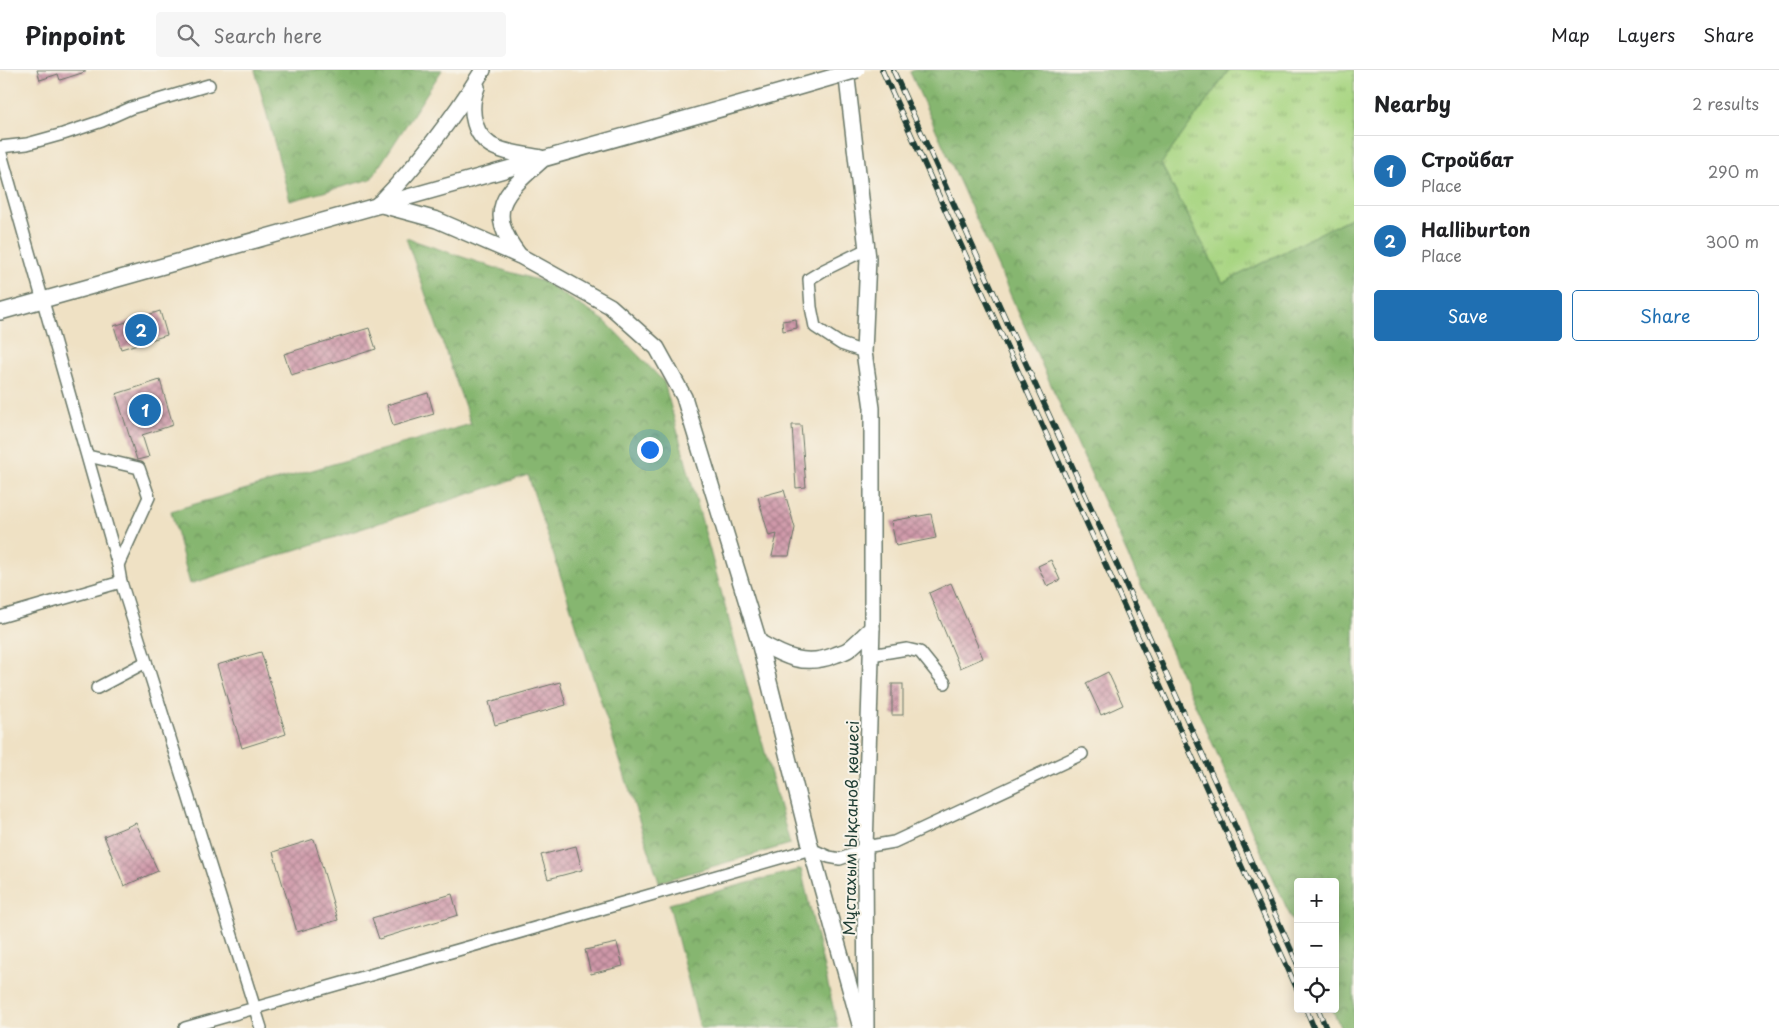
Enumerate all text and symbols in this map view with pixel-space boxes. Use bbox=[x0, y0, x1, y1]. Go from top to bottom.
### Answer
search box bbox=[156, 12, 506, 57]
text: Pinpoint bbox=[25, 17, 126, 53]
icon: search bbox=[174, 21, 202, 49]
text: Search here bbox=[214, 21, 322, 49]
text: Map bbox=[1551, 21, 1590, 48]
text: Layers bbox=[1618, 21, 1675, 48]
text: Share bbox=[1703, 21, 1754, 48]
text: Nearby bbox=[1374, 87, 1451, 119]
text: 2 results bbox=[1692, 91, 1759, 115]
text: Стройбат bbox=[1421, 145, 1513, 173]
text: 1 bbox=[1386, 159, 1394, 183]
text: 290 m bbox=[1708, 159, 1759, 183]
text: Place bbox=[1421, 173, 1462, 197]
text: Halliburton bbox=[1421, 215, 1530, 243]
text: 2 bbox=[1384, 229, 1396, 253]
text: 300 m bbox=[1705, 229, 1759, 253]
text: Place bbox=[1421, 243, 1462, 267]
button: Save bbox=[1374, 290, 1562, 341]
button: Share bbox=[1572, 290, 1759, 341]
pin: 2 bbox=[125, 311, 157, 349]
pin: 1 bbox=[129, 391, 161, 429]
your location bbox=[637, 437, 663, 463]
street label: Мұстахым Ықсанов көшесі bbox=[836, 720, 864, 936]
map controls bbox=[1294, 878, 1339, 1013]
button: + bbox=[1294, 878, 1339, 923]
button: − bbox=[1294, 923, 1339, 968]
button: locate bbox=[1294, 968, 1339, 1013]

